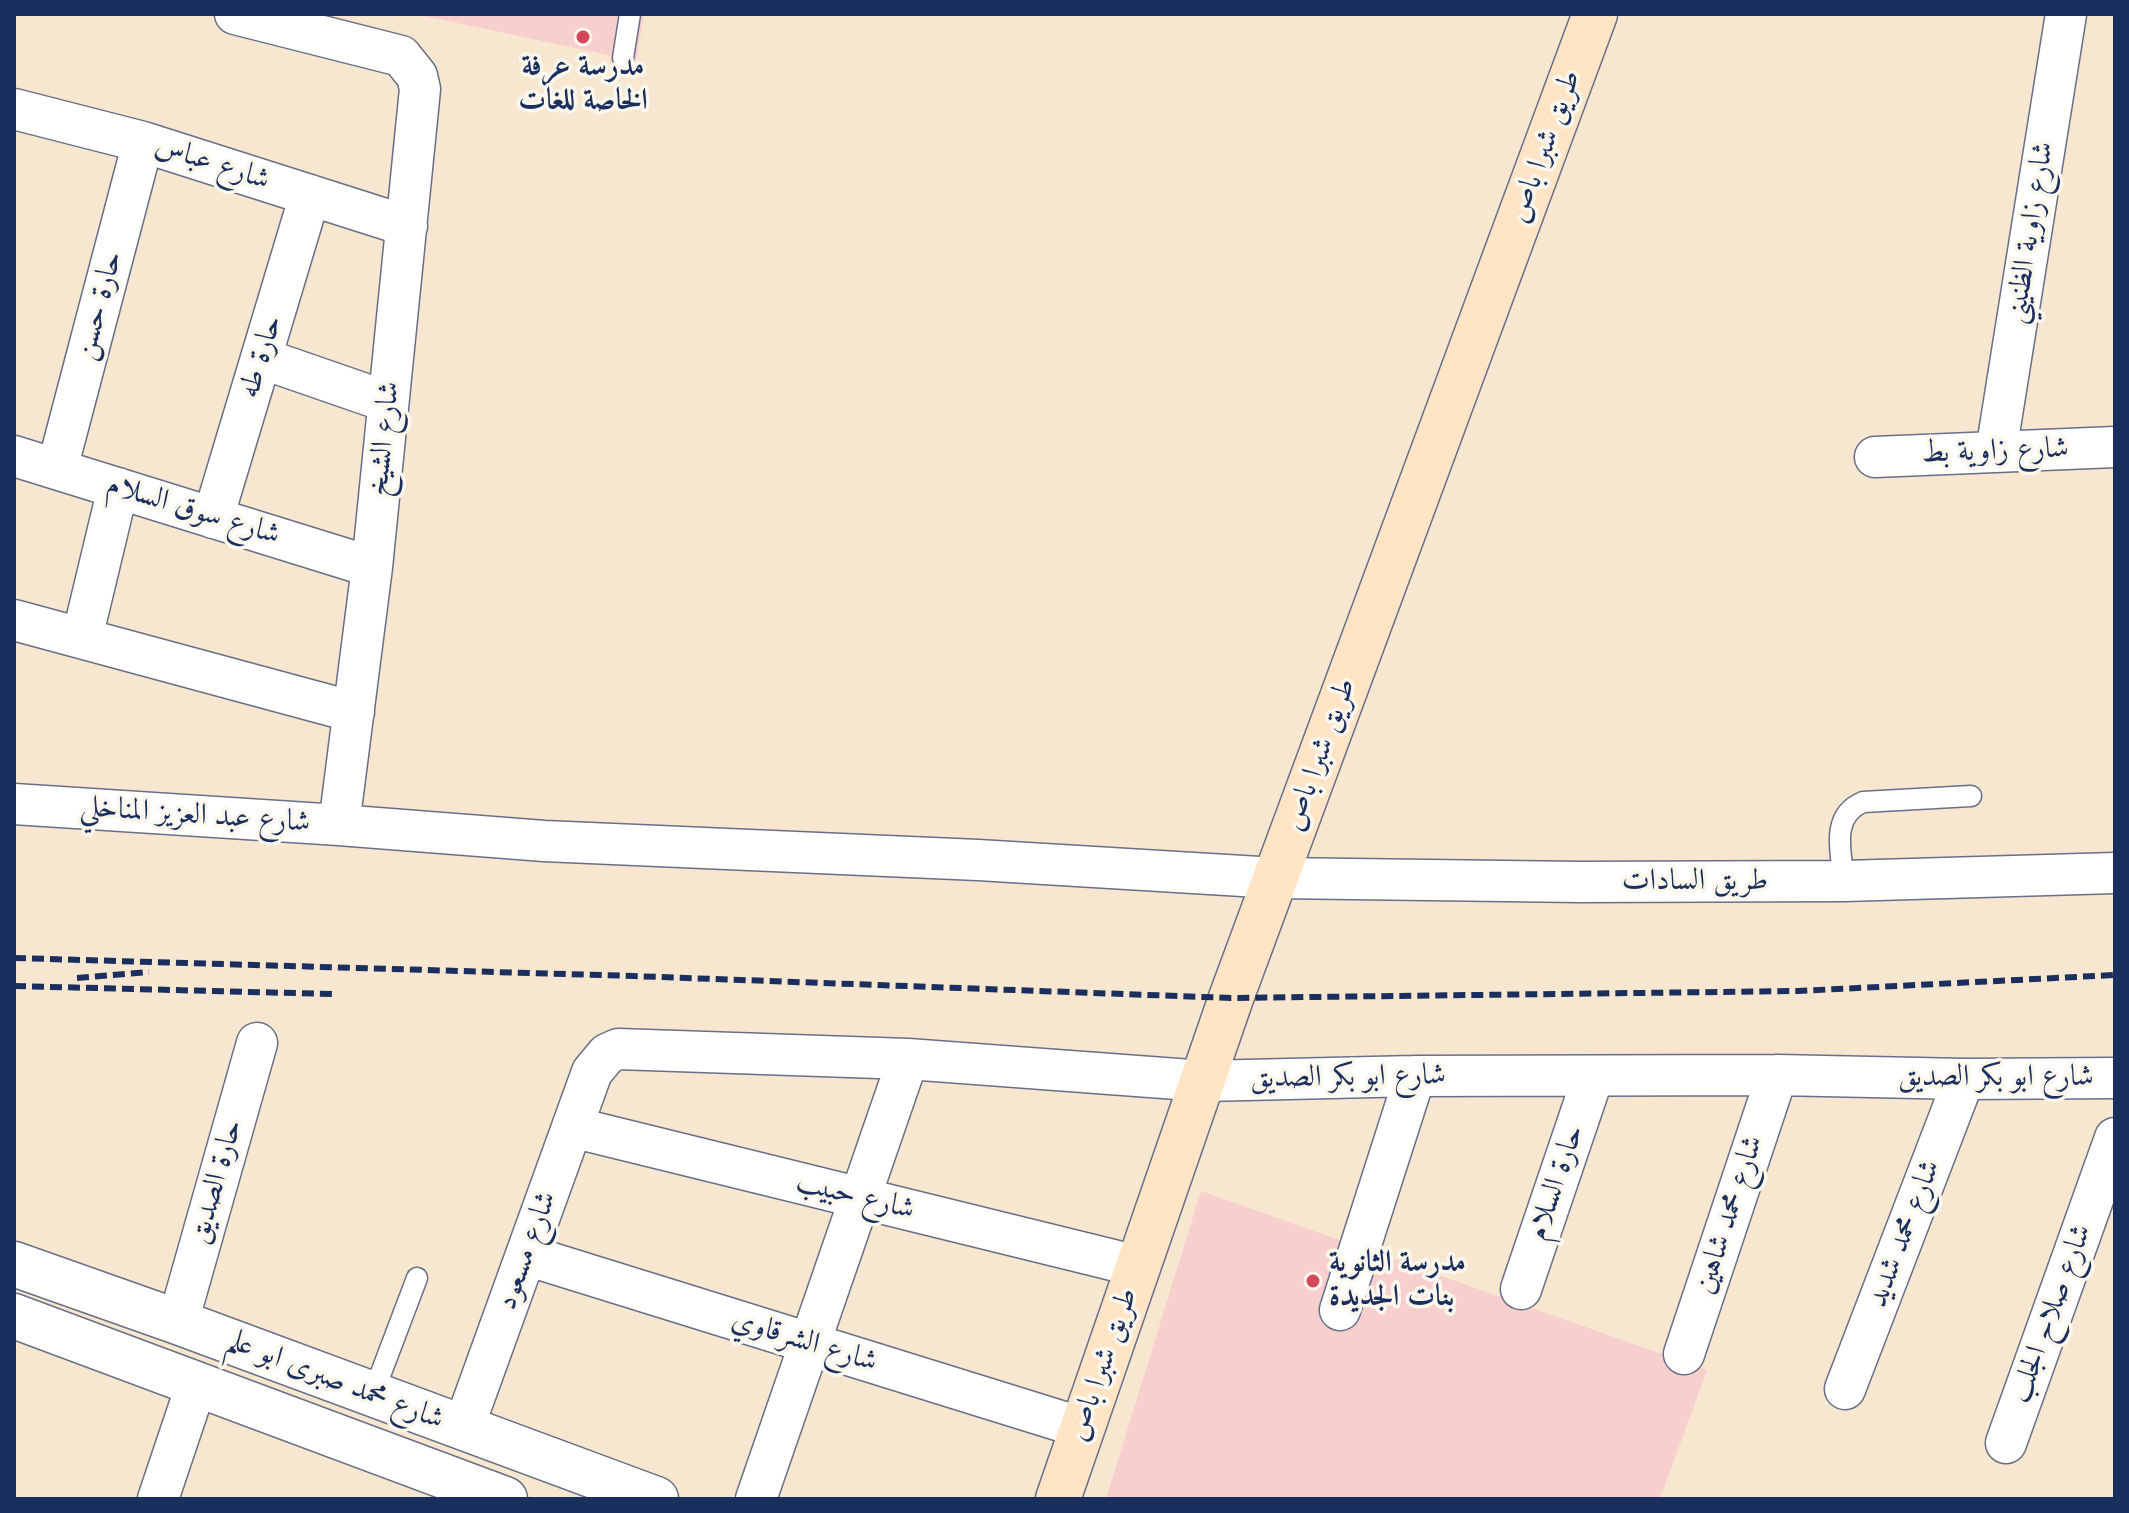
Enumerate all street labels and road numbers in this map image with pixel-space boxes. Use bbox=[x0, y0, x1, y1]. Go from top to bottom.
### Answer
street label: طريق شبرا باص bbox=[1502, 66, 1590, 228]
street label: شارع عباس bbox=[150, 129, 274, 199]
street label: شارع زاوية الظنيني bbox=[1999, 139, 2063, 327]
street label: حارة حسن bbox=[68, 248, 132, 364]
street label: حارة طه bbox=[232, 311, 292, 403]
street label: شارع الشيخ bbox=[361, 380, 409, 498]
street label: شارع زاوية بط bbox=[1921, 431, 2069, 473]
street label: شارع سوق السلام bbox=[102, 468, 284, 554]
street label: طريق شبرا باص bbox=[1277, 674, 1365, 836]
street label: شارع عبد العزيز المناخلي bbox=[78, 790, 312, 842]
street label: طريق السادات bbox=[1622, 864, 1768, 900]
street label: شارع ابو بكر الصديق bbox=[1250, 1058, 1446, 1098]
street label: شارع ابو بكر الصديق bbox=[1898, 1060, 2094, 1096]
street label: حارة الصديق bbox=[182, 1116, 252, 1248]
street label: حارة السلام bbox=[1521, 1121, 1593, 1245]
street label: شارع محمد شاهين bbox=[1687, 1131, 1773, 1299]
street label: شارع محمد شديد bbox=[1860, 1155, 1950, 1313]
street label: شارع حبيب bbox=[792, 1165, 918, 1229]
street label: شارع مسعود bbox=[490, 1187, 566, 1315]
street label: شارع صلاح الجلب bbox=[2003, 1220, 2101, 1408]
street label: طريق شبرا باص bbox=[1061, 1284, 1147, 1446]
street label: شارع الشرقاوي bbox=[727, 1303, 881, 1381]
street label: شارع محمد صبرى ابو علم bbox=[221, 1323, 449, 1439]

